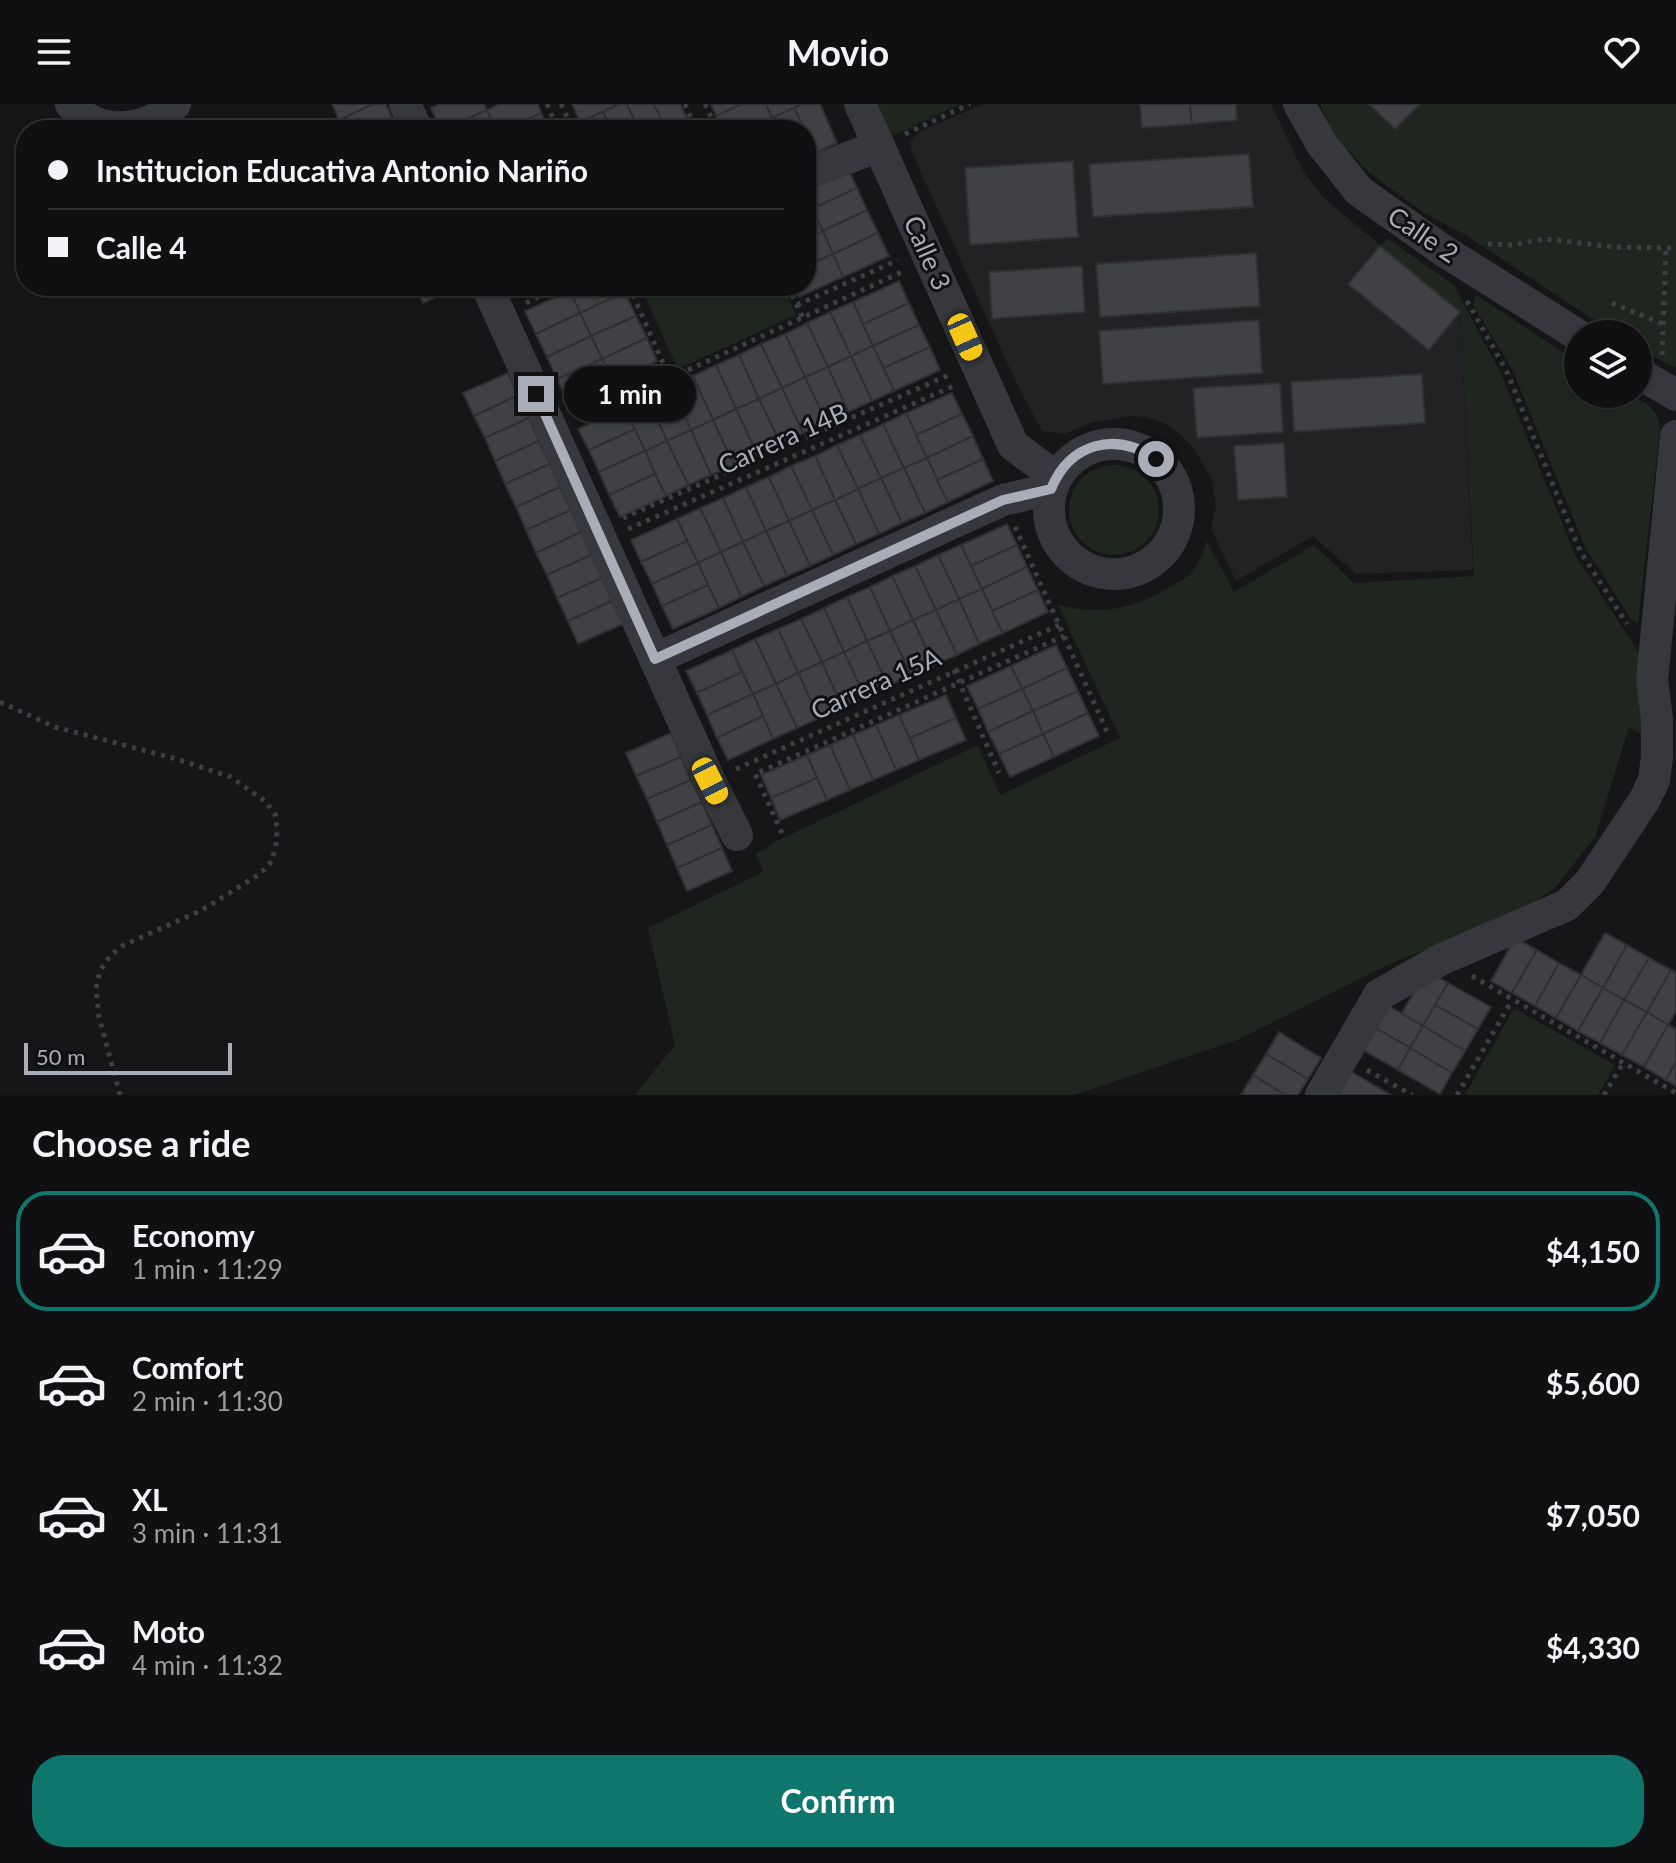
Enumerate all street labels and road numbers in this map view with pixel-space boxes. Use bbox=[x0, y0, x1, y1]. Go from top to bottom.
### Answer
street label: Calle 2 bbox=[1382, 199, 1465, 269]
street label: Calle 3 bbox=[897, 210, 958, 295]
street label: Carrera 14B bbox=[713, 395, 852, 481]
street label: Carrera 15A bbox=[806, 640, 946, 726]

